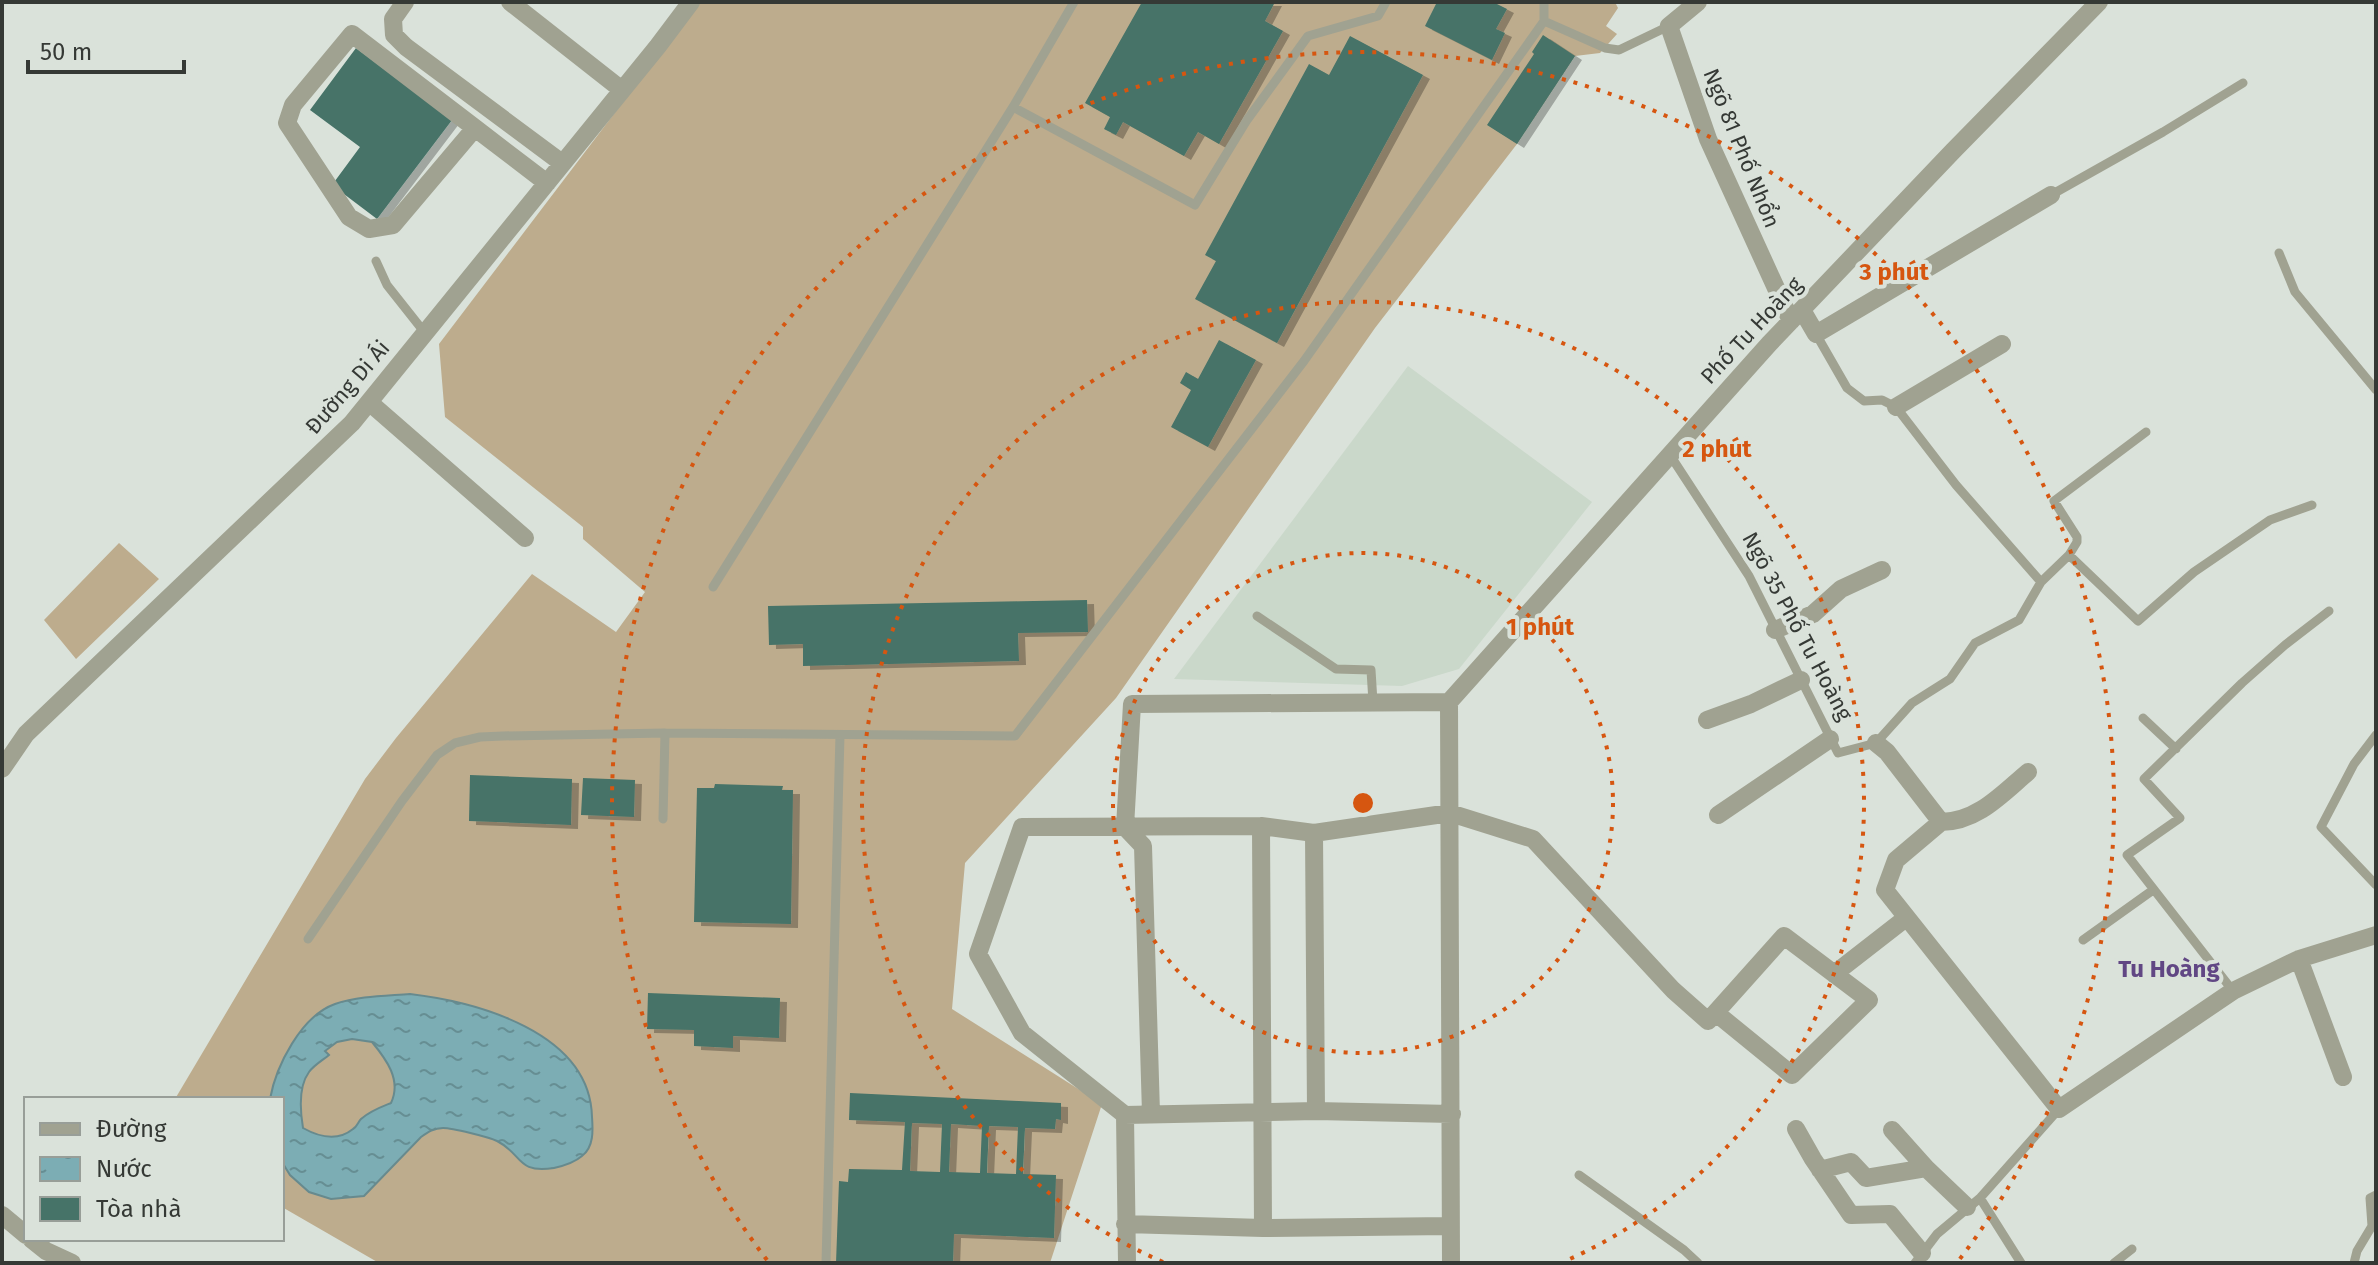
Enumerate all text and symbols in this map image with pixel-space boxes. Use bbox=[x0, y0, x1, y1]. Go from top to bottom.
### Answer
scale bar bbox=[28, 24, 184, 74]
text: 50 m bbox=[40, 38, 92, 66]
street label: Ngõ 81 Phố Nhổn bbox=[1697, 64, 1787, 232]
text: 3 phút bbox=[1858, 258, 1929, 286]
street label: Phố Tu Hoàng bbox=[1695, 271, 1808, 390]
street label: Đường Di Ái bbox=[299, 335, 395, 440]
text: 2 phút bbox=[1682, 435, 1752, 463]
street label: Ngõ 35 Phố Tu Hoàng bbox=[1736, 527, 1859, 726]
text: 1 phút bbox=[1506, 613, 1575, 641]
centre of rings bbox=[1349, 789, 1377, 817]
district label: Tu Hoàng bbox=[2118, 955, 2220, 983]
legend bbox=[24, 1097, 284, 1241]
text: Đường bbox=[96, 1115, 167, 1143]
text: Nước bbox=[96, 1155, 152, 1183]
text: Tòa nhà bbox=[96, 1195, 181, 1223]

